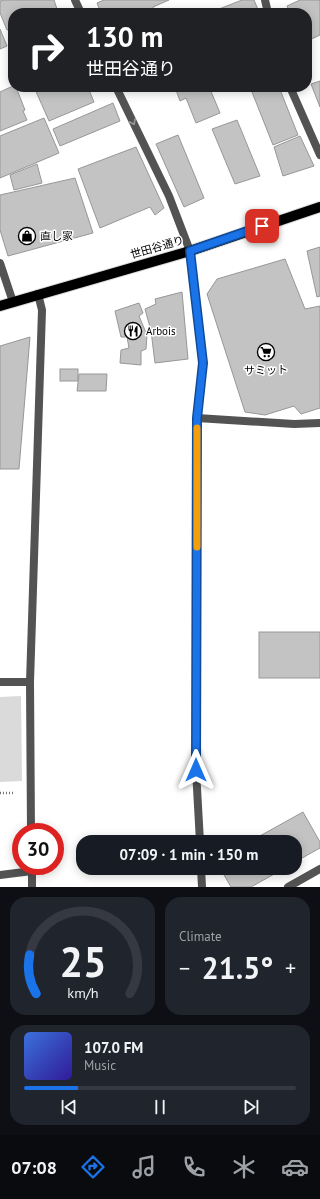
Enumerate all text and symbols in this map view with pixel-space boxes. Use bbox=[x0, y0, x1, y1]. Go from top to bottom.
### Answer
text: 130 m bbox=[86, 18, 163, 55]
icon: right bbox=[20, 24, 72, 76]
text: 世田谷通り bbox=[86, 57, 176, 80]
one-way arrow bbox=[128, 118, 136, 125]
pin bbox=[245, 209, 279, 243]
icon: arrive bbox=[251, 215, 273, 237]
shop icon: 直し家 bbox=[17, 226, 37, 246]
place label: 直し家 bbox=[40, 229, 73, 243]
street label: 世田谷通り bbox=[129, 233, 185, 261]
restaurant icon: Arbois bbox=[123, 321, 143, 341]
place label: Arbois bbox=[146, 324, 176, 338]
supermarket icon: サミット bbox=[256, 342, 276, 362]
place label: サミット bbox=[244, 363, 288, 377]
position arrow bbox=[175, 749, 217, 791]
speed limit sign: 30 bbox=[12, 823, 64, 875]
text: 07:09 · 1 min · 150 m bbox=[120, 845, 258, 864]
text: Climate bbox=[179, 928, 222, 945]
text: 25 bbox=[59, 935, 106, 988]
text: 21.5° bbox=[202, 948, 273, 987]
text: − bbox=[179, 954, 190, 982]
text: + bbox=[285, 954, 296, 982]
text: km/h bbox=[67, 983, 98, 1002]
text: 107.0 FM bbox=[84, 1038, 143, 1057]
text: Music bbox=[84, 1057, 116, 1074]
icon: previous bbox=[58, 1096, 80, 1118]
icon: pause bbox=[149, 1096, 171, 1118]
icon: next bbox=[240, 1096, 262, 1118]
icon: directions bbox=[79, 1153, 107, 1181]
icon: music bbox=[130, 1153, 158, 1181]
icon: phone bbox=[180, 1153, 208, 1181]
icon: climate bbox=[230, 1153, 258, 1181]
icon: car bbox=[281, 1153, 309, 1181]
text: 07:08 bbox=[11, 1156, 57, 1179]

